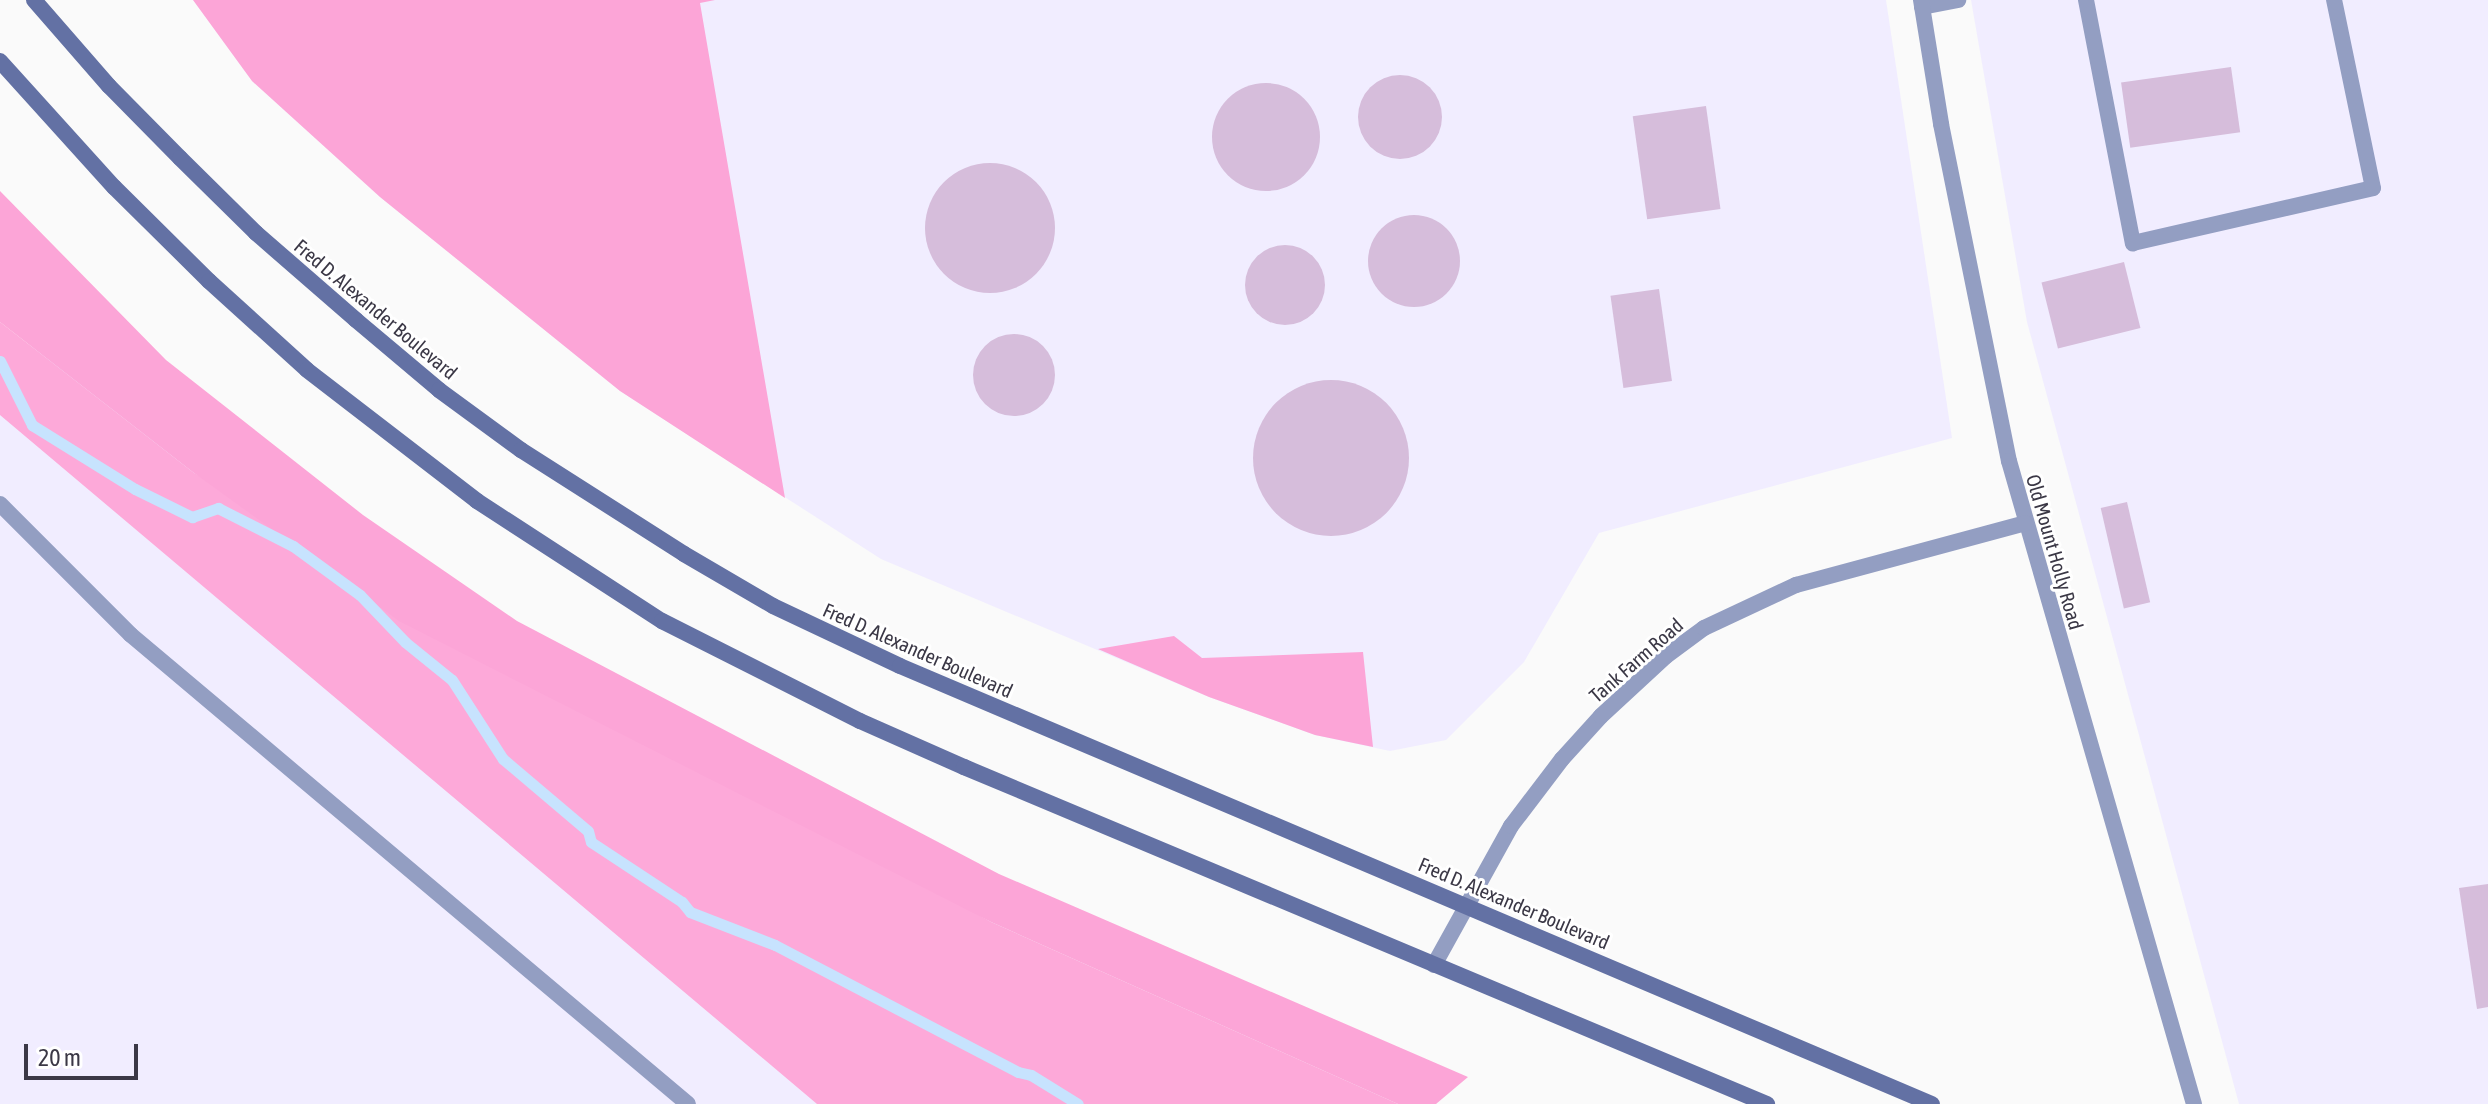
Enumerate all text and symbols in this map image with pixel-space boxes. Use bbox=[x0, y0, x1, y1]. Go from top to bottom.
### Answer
street label: Fred D. Alexander Boulevard bbox=[290, 234, 462, 384]
street label: Old Mount Holly Road bbox=[2021, 472, 2089, 632]
street label: Fred D. Alexander Boulevard bbox=[819, 597, 1017, 703]
street label: Tank Farm Road bbox=[1584, 613, 1688, 707]
street label: Fred D. Alexander Boulevard bbox=[1415, 852, 1613, 954]
scale bar bbox=[28, 1028, 142, 1078]
text: 20 m bbox=[38, 1044, 81, 1071]

